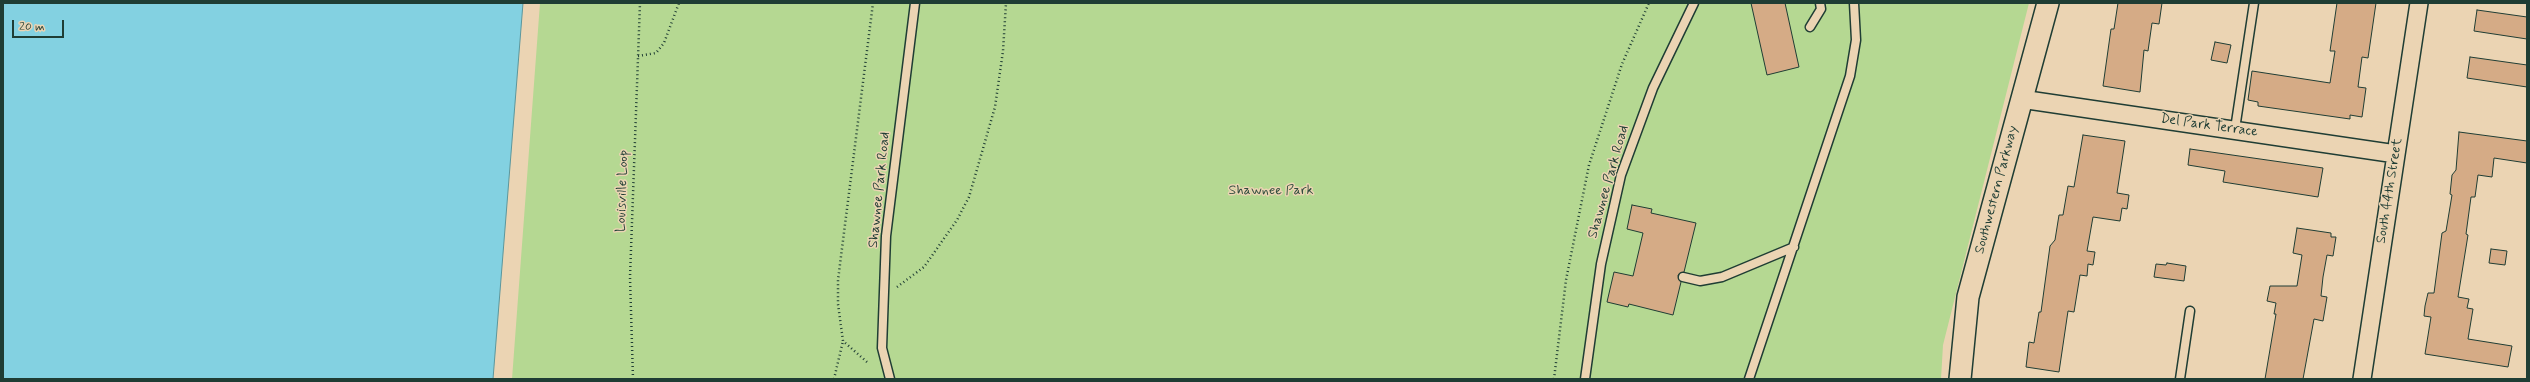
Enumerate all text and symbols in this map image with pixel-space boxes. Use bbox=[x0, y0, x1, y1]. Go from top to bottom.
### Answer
scale bar bbox=[14, 12, 66, 38]
text: 20 m bbox=[19, 19, 45, 35]
street label: Del Park Terrace bbox=[2159, 111, 2259, 141]
street label: Shawnee Park Road bbox=[1585, 124, 1633, 240]
street label: Southwestern Parkway bbox=[1972, 124, 2022, 256]
street label: Shawnee Park Road bbox=[866, 131, 894, 249]
street label: South 44th Street bbox=[2373, 137, 2407, 245]
street label: Louisville Loop bbox=[613, 150, 633, 232]
park label: Shawnee Park bbox=[1229, 183, 1313, 199]

